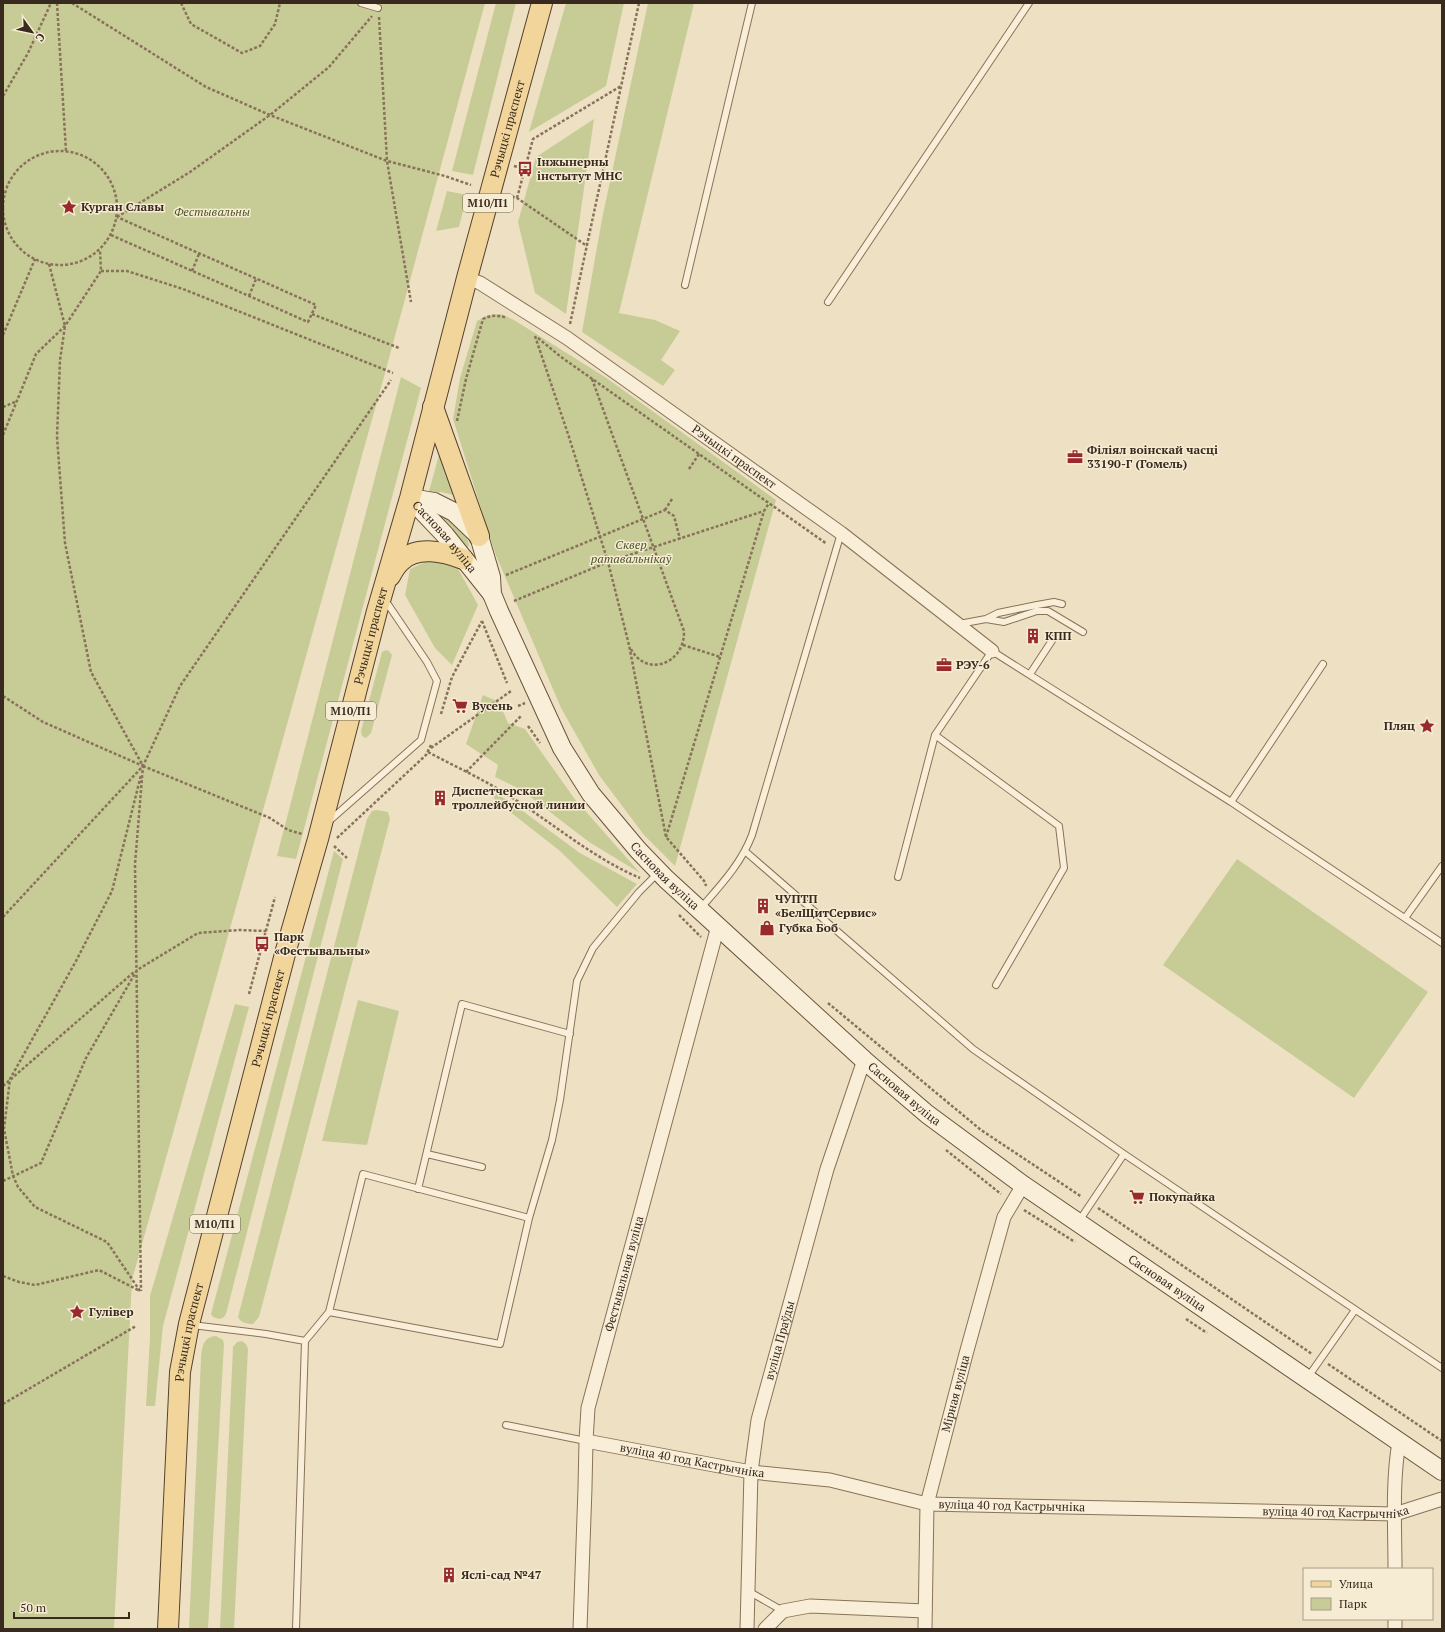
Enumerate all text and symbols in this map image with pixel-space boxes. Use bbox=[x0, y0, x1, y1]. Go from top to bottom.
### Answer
north arrow bbox=[12, 12, 52, 52]
text: С bbox=[33, 31, 48, 44]
street label: Рэчыцкі праспект bbox=[487, 78, 528, 179]
place label: Інжынерны інстытут МНС bbox=[537, 154, 622, 183]
bus stop icon: Інжынерны інстытут МНС bbox=[516, 160, 534, 178]
road number: М10/П1 bbox=[463, 194, 513, 212]
place icon: Курган Славы bbox=[60, 198, 78, 216]
place label: Курган Славы bbox=[81, 199, 164, 214]
park label: Фестывальны bbox=[174, 204, 250, 219]
street label: Рэчыцкі праспект bbox=[689, 421, 780, 492]
place label: Філіял воінскай часці 33190-Г (Гомель) bbox=[1087, 442, 1218, 471]
office icon: Філіял воінскай часці 33190-Г (Гомель) bbox=[1066, 448, 1084, 466]
street label: Сасновая вуліца bbox=[409, 497, 480, 576]
park label: Сквер ратавальнікаў bbox=[591, 537, 672, 566]
street label: Рэчыцкі праспект bbox=[350, 585, 391, 686]
building icon: КПП bbox=[1024, 627, 1042, 645]
place label: КПП bbox=[1045, 628, 1072, 643]
office icon: РЭУ-6 bbox=[935, 656, 953, 674]
place label: РЭУ-6 bbox=[956, 657, 990, 672]
supermarket icon: Вусень bbox=[451, 697, 469, 715]
place label: Вусень bbox=[472, 698, 513, 713]
road number: М10/П1 bbox=[326, 702, 376, 720]
place icon: Пляц bbox=[1418, 717, 1436, 735]
place label: Пляц bbox=[1384, 718, 1415, 733]
place label: Диспетчерская троллейбусной линии bbox=[452, 783, 585, 812]
building icon: Диспетчерская троллейбусной линии bbox=[431, 789, 449, 807]
street label: Сасновая вуліца bbox=[627, 839, 703, 913]
place label: ЧУПТП «БелЩитСервис» bbox=[775, 891, 877, 920]
building icon: ЧУПТП «БелЩитСервис» bbox=[754, 897, 772, 915]
shop icon: Губка Боб bbox=[758, 919, 776, 937]
place label: Губка Боб bbox=[779, 920, 838, 935]
place label: Парк «Фестывальны» bbox=[274, 929, 370, 958]
bus stop icon: Парк «Фестывальны» bbox=[253, 935, 271, 953]
street label: Рэчыцкі праспект bbox=[248, 968, 288, 1069]
street label: Сасновая вуліца bbox=[865, 1059, 944, 1129]
supermarket icon: Покупайка bbox=[1128, 1188, 1146, 1206]
place label: Покупайка bbox=[1149, 1189, 1215, 1204]
street label: Фестывальная вуліца bbox=[601, 1214, 646, 1333]
road number: М10/П1 bbox=[190, 1215, 240, 1233]
street label: Сасновая вуліца bbox=[1125, 1251, 1209, 1315]
street label: Рэчыцкі праспект bbox=[172, 1281, 206, 1382]
street label: вуліца Праўды bbox=[761, 1299, 797, 1382]
place icon: Гулівер bbox=[68, 1303, 86, 1321]
place label: Гулівер bbox=[89, 1304, 133, 1319]
street label: Мірная вуліца bbox=[938, 1353, 972, 1434]
street label: вуліца 40 год Кастрычніка bbox=[619, 1440, 765, 1480]
street label: вуліца 40 год Кастрычніка bbox=[938, 1496, 1085, 1514]
street label: вуліца 40 год Кастрычніка bbox=[1262, 1502, 1411, 1521]
building icon: Яслі-сад №47 bbox=[440, 1566, 458, 1584]
place label: Яслі-сад №47 bbox=[461, 1567, 542, 1582]
legend bbox=[1303, 1568, 1433, 1620]
text: Улица bbox=[1339, 1576, 1373, 1591]
scale bar bbox=[14, 1594, 129, 1620]
text: Парк bbox=[1339, 1596, 1367, 1611]
text: 50 m bbox=[20, 1600, 47, 1615]

